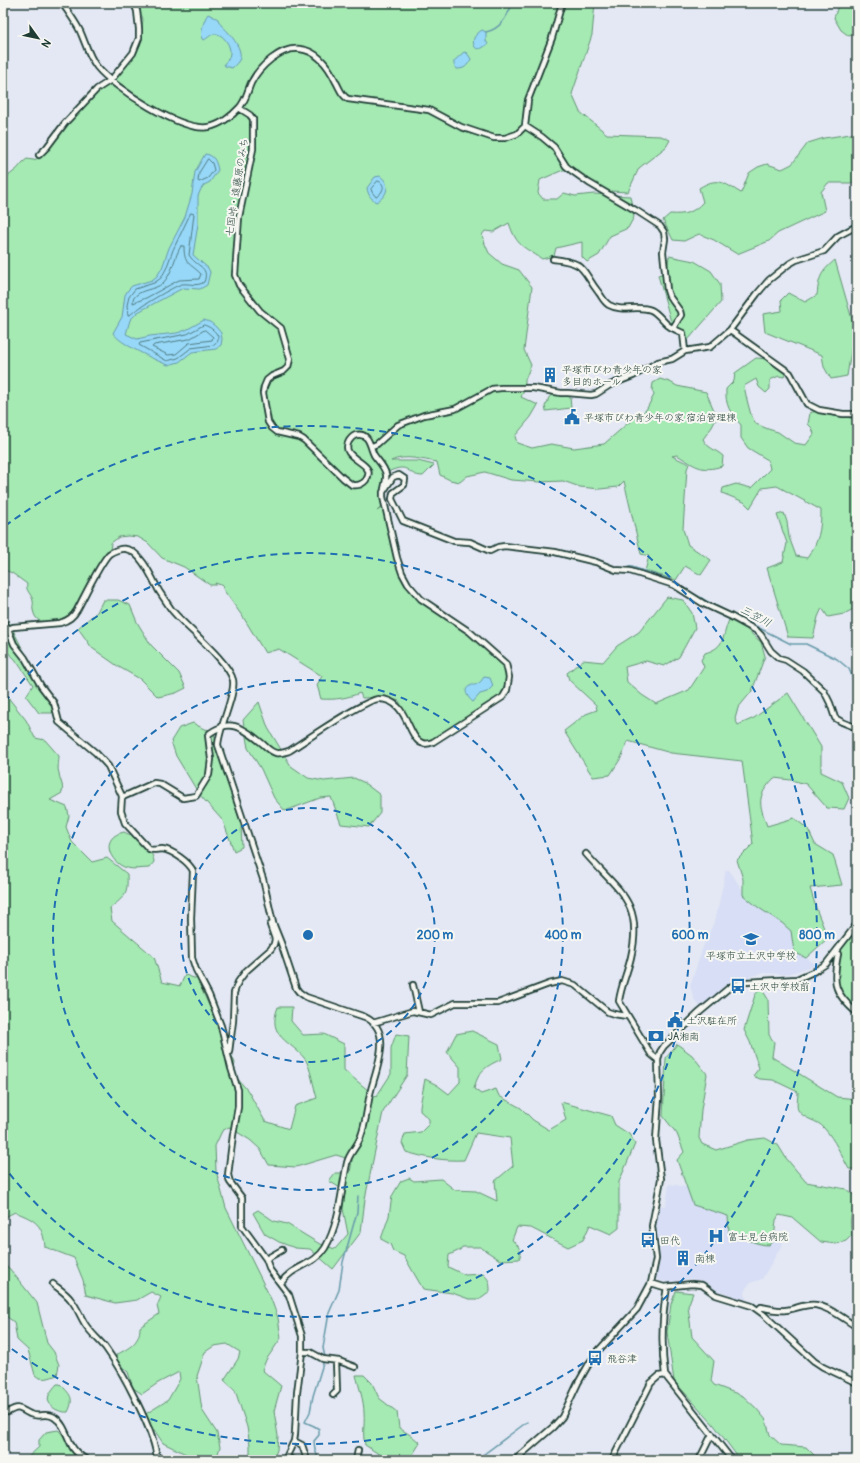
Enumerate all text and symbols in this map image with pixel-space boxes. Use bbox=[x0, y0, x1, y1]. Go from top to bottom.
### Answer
north arrow bbox=[18, 18, 58, 58]
text: N bbox=[38, 37, 53, 50]
street label: 七国峠・遠藤原のみち bbox=[223, 137, 251, 237]
place label: 平塚市びわ青少年の家 多目的ホール bbox=[562, 364, 662, 388]
building icon: 平塚市びわ青少年の家 多目的ホール bbox=[541, 366, 559, 384]
public building icon: 平塚市びわ青少年の家 宿泊管理棟 bbox=[563, 408, 581, 426]
place label: 平塚市びわ青少年の家 宿泊管理棟 bbox=[584, 412, 736, 424]
water label: 三笠川 bbox=[738, 603, 773, 630]
centre of rings bbox=[301, 928, 315, 942]
text: 200 m bbox=[417, 928, 454, 943]
text: 400 m bbox=[544, 928, 582, 943]
text: 600 m bbox=[672, 928, 709, 943]
text: 800 m bbox=[799, 928, 835, 943]
school or university icon: 平塚市立土沢中学校 bbox=[742, 930, 760, 948]
place label: 平塚市立土沢中学校 bbox=[706, 950, 796, 962]
bus stop icon: 土沢中学校前 bbox=[729, 977, 747, 995]
place label: 土沢中学校前 bbox=[750, 981, 810, 993]
public building icon: 土沢駐在所 bbox=[666, 1011, 684, 1029]
place label: 土沢駐在所 bbox=[687, 1015, 737, 1027]
bank icon: JA湘南 bbox=[647, 1027, 665, 1045]
place label: JA湘南 bbox=[668, 1031, 699, 1043]
hospital icon: 富士見台病院 bbox=[707, 1227, 725, 1245]
bus stop icon: 田代 bbox=[639, 1231, 657, 1249]
place label: 富士見台病院 bbox=[728, 1231, 788, 1243]
place label: 田代 bbox=[660, 1235, 680, 1247]
building icon: 南棟 bbox=[674, 1249, 692, 1267]
place label: 南棟 bbox=[695, 1253, 715, 1265]
bus stop icon: 飛谷津 bbox=[586, 1349, 604, 1367]
place label: 飛谷津 bbox=[607, 1353, 637, 1365]

